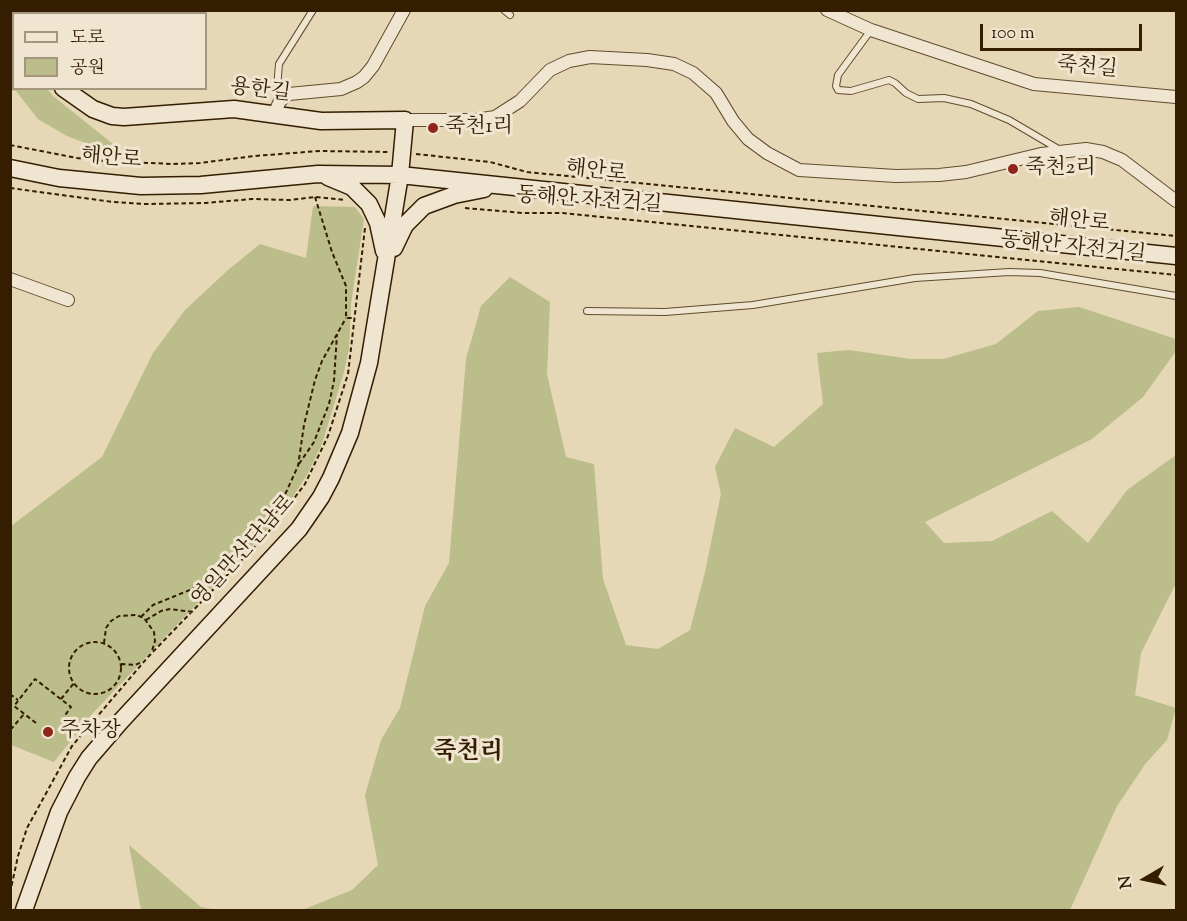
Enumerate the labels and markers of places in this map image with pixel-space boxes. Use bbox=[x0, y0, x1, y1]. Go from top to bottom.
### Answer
place label: 죽천1리 bbox=[445, 115, 513, 141]
marker: 죽천1리 bbox=[426, 121, 440, 135]
place label: 죽천2리 bbox=[1025, 156, 1096, 182]
marker: 죽천2리 bbox=[1006, 162, 1020, 176]
place label: 주차장 bbox=[60, 719, 121, 745]
marker: 주차장 bbox=[41, 725, 55, 739]

